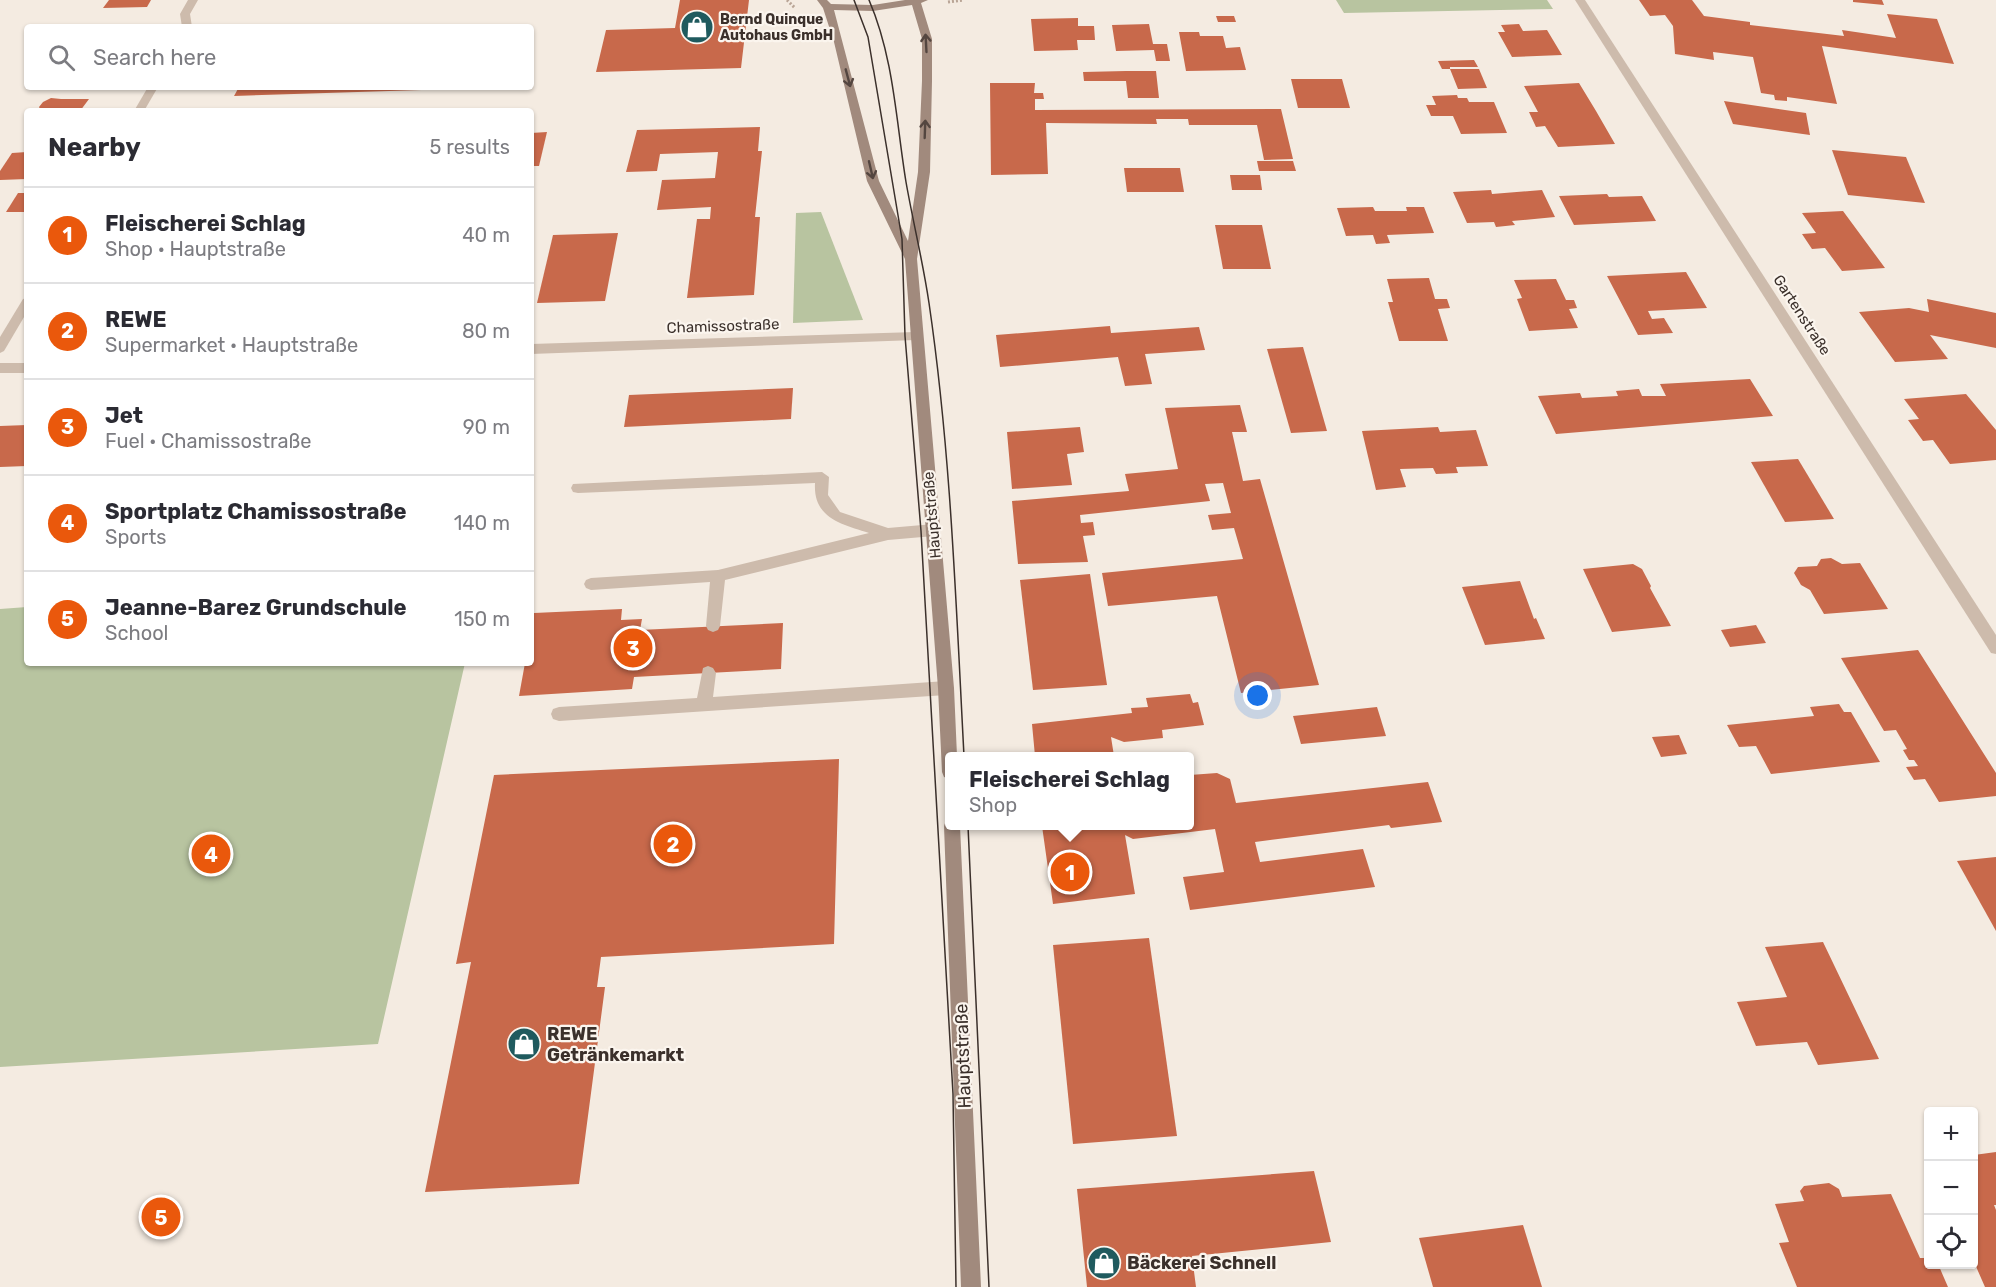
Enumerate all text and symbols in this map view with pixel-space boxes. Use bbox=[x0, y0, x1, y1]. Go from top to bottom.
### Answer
shop icon: Bernd Quinque Autohaus GmbH bbox=[679, 9, 715, 45]
place label: Bernd Quinque Autohaus GmbH bbox=[720, 11, 833, 44]
search box bbox=[24, 24, 534, 90]
one-way arrow bbox=[921, 34, 932, 54]
icon: search bbox=[45, 41, 78, 74]
text: Search here bbox=[93, 44, 216, 71]
one-way arrow bbox=[843, 68, 854, 87]
one-way arrow bbox=[920, 119, 931, 139]
text: Nearby bbox=[48, 132, 141, 163]
text: 5 results bbox=[429, 135, 510, 159]
one-way arrow bbox=[865, 161, 877, 180]
text: Fleischerei Schlag bbox=[105, 210, 306, 237]
text: 1 bbox=[63, 223, 72, 247]
text: 40 m bbox=[462, 223, 510, 247]
text: Shop · Hauptstraße bbox=[105, 237, 286, 261]
street label: Gartenstraße bbox=[1769, 271, 1835, 359]
text: REWE bbox=[105, 306, 167, 333]
street label: Chamissostraße bbox=[666, 315, 780, 337]
text: 2 bbox=[61, 319, 74, 343]
text: 80 m bbox=[462, 319, 510, 343]
text: Supermarket · Hauptstraße bbox=[105, 333, 358, 357]
text: Jet bbox=[105, 402, 143, 429]
text: 3 bbox=[61, 415, 74, 439]
text: 90 m bbox=[463, 415, 510, 439]
text: Fuel · Chamissostraße bbox=[105, 429, 311, 453]
street label: Hauptstraße bbox=[919, 471, 945, 559]
text: Sportplatz Chamissostraße bbox=[105, 498, 407, 525]
text: 4 bbox=[61, 511, 74, 535]
text: 140 m bbox=[454, 511, 510, 535]
text: Sports bbox=[105, 525, 166, 549]
text: Jeanne-Barez Grundschule bbox=[105, 594, 407, 621]
text: 5 bbox=[61, 607, 74, 631]
text: 150 m bbox=[454, 607, 510, 631]
text: School bbox=[105, 621, 168, 645]
pin: 3 bbox=[614, 626, 652, 670]
your location bbox=[1243, 681, 1272, 710]
popup bbox=[945, 752, 1194, 830]
text: Fleischerei Schlag bbox=[969, 766, 1170, 793]
text: Shop bbox=[969, 793, 1017, 817]
pin: 2 bbox=[654, 822, 692, 866]
pin: 4 bbox=[192, 832, 230, 876]
pin: 1 bbox=[1050, 850, 1090, 894]
street label: Hauptstraße bbox=[950, 1003, 976, 1109]
place label: REWE Getränkemarkt bbox=[547, 1023, 684, 1066]
shop icon: REWE Getränkemarkt bbox=[506, 1026, 542, 1062]
map controls bbox=[1924, 1107, 1978, 1269]
button: + bbox=[1924, 1107, 1978, 1161]
button: − bbox=[1924, 1161, 1978, 1215]
pin: 5 bbox=[142, 1194, 180, 1240]
button: locate bbox=[1924, 1215, 1978, 1269]
shop icon: Bäckerei Schnell bbox=[1086, 1245, 1122, 1281]
place label: Bäckerei Schnell bbox=[1127, 1252, 1276, 1274]

